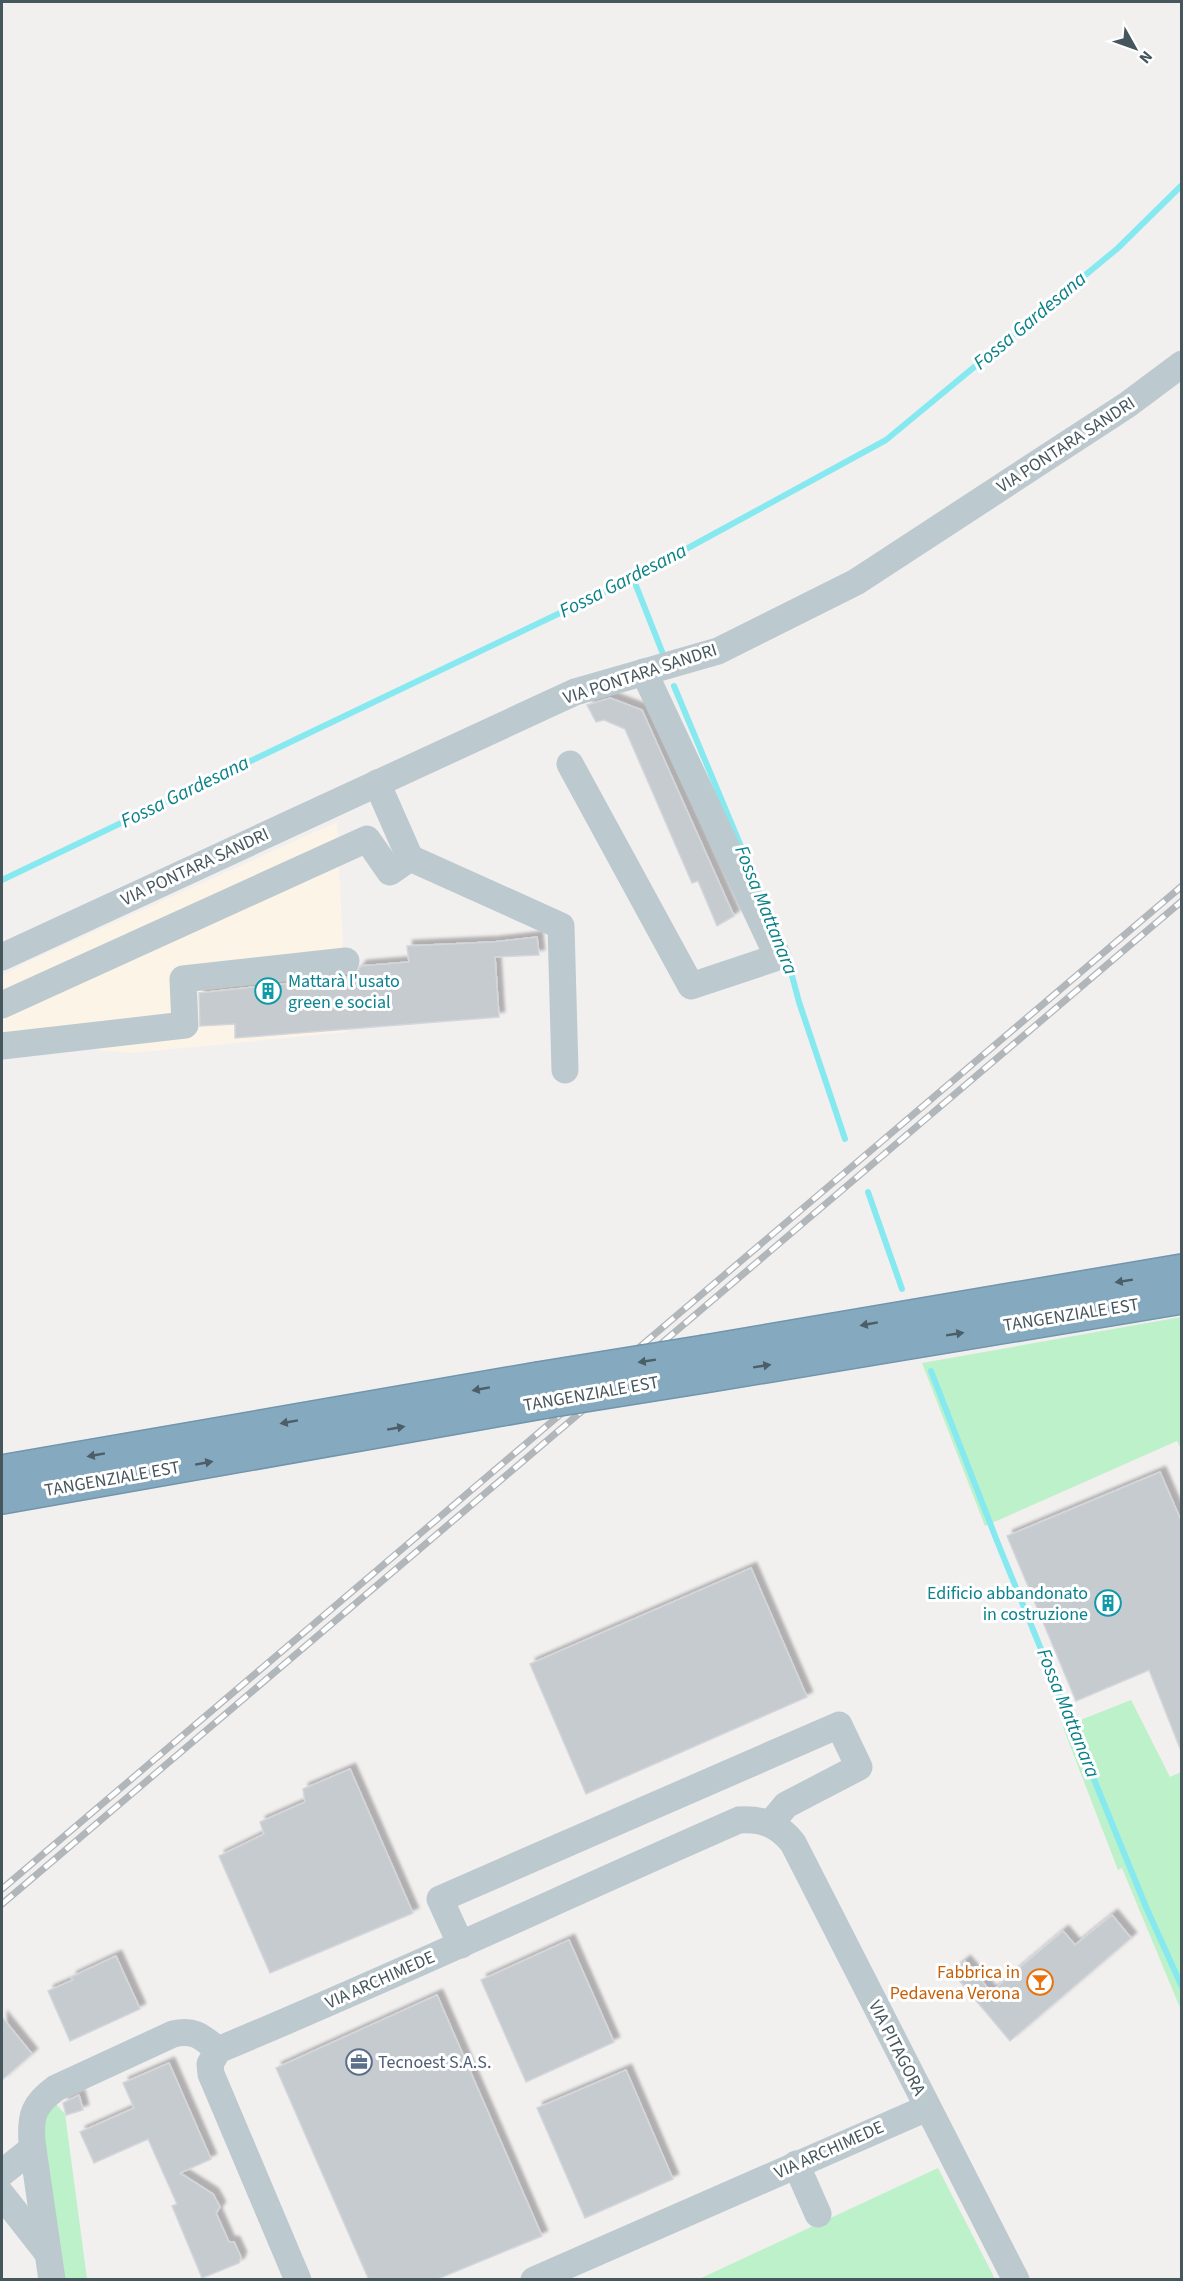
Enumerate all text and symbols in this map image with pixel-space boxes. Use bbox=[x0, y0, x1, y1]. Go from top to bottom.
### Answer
north arrow bbox=[1105, 18, 1165, 78]
text: N bbox=[1134, 46, 1158, 68]
water label: Fossa Gardesana bbox=[967, 265, 1093, 377]
street label: VIA PONTARA SANDRI bbox=[992, 391, 1140, 499]
water label: Fossa Gardesana bbox=[554, 537, 692, 625]
street label: VIA PONTARA SANDRI bbox=[560, 637, 720, 711]
water label: Fossa Gardesana bbox=[116, 749, 254, 835]
street label: VIA PONTARA SANDRI bbox=[117, 822, 273, 912]
water label: Fossa Mattanara bbox=[727, 841, 805, 979]
place label: Mattarà l'usato green e social bbox=[288, 969, 400, 1015]
building icon: Mattarà l'usato green e social bbox=[253, 976, 283, 1006]
one-way arrow bbox=[1114, 1276, 1133, 1285]
street label: TANGENZIALE EST bbox=[1001, 1292, 1141, 1338]
one-way arrow bbox=[860, 1320, 879, 1329]
one-way arrow bbox=[945, 1330, 964, 1339]
one-way arrow bbox=[638, 1357, 657, 1366]
one-way arrow bbox=[753, 1361, 772, 1370]
street label: TANGENZIALE EST bbox=[521, 1370, 661, 1418]
one-way arrow bbox=[471, 1385, 490, 1394]
one-way arrow bbox=[279, 1418, 298, 1427]
one-way arrow bbox=[387, 1423, 406, 1432]
one-way arrow bbox=[87, 1451, 106, 1460]
street label: TANGENZIALE EST bbox=[42, 1455, 182, 1503]
one-way arrow bbox=[195, 1458, 214, 1467]
place label: Edificio abbandonato in costruzione bbox=[927, 1581, 1088, 1627]
building icon: Edificio abbandonato in costruzione bbox=[1093, 1588, 1123, 1618]
water label: Fossa Mattanara bbox=[1029, 1644, 1107, 1782]
street label: VIA ARCHIMEDE bbox=[321, 1945, 439, 2015]
place label: Fabbrica in Pedavena Verona bbox=[890, 1960, 1020, 2006]
bar icon: Fabbrica in Pedavena Verona bbox=[1025, 1967, 1055, 1997]
street label: VIA PITAGORA bbox=[862, 1996, 932, 2100]
office icon: Tecnoest S.A.S. bbox=[344, 2047, 374, 2077]
place label: Tecnoest S.A.S. bbox=[378, 2050, 491, 2075]
street label: VIA ARCHIMEDE bbox=[770, 2115, 888, 2185]

